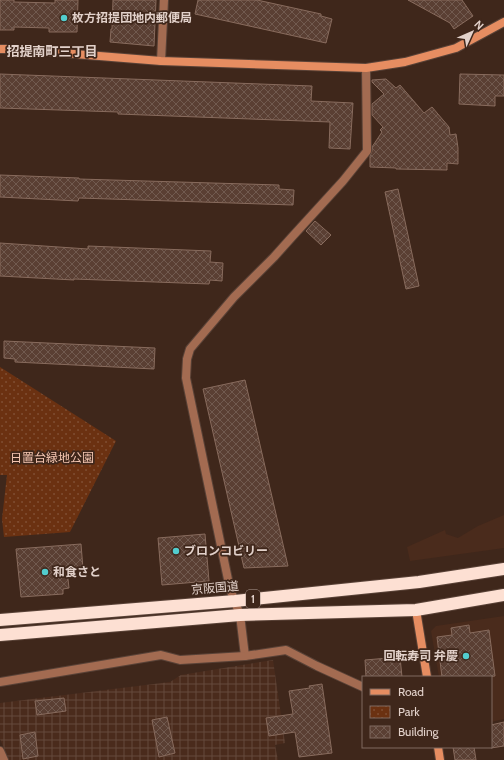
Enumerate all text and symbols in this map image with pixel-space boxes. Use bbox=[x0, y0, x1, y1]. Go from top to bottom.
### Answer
place label: 枚方招提団地内郵便局 bbox=[72, 10, 192, 25]
north arrow bbox=[452, 12, 492, 52]
marker: 枚方招提団地内郵便局 bbox=[59, 13, 69, 23]
text: N bbox=[471, 17, 487, 33]
district label: 招提南町三丁目 bbox=[6, 43, 98, 59]
park label: 日置台緑地公園 bbox=[10, 450, 94, 465]
place label: ブロンコビリー bbox=[184, 543, 268, 558]
marker: ブロンコビリー bbox=[171, 546, 181, 556]
place label: 和食さと bbox=[53, 564, 101, 579]
marker: 和食さと bbox=[40, 567, 50, 577]
street label: 京阪国道 bbox=[190, 578, 240, 597]
road number: 1 bbox=[246, 590, 260, 608]
place label: 回転寿司 弁慶 bbox=[383, 648, 458, 663]
marker: 回転寿司 弁慶 bbox=[461, 651, 471, 661]
legend bbox=[362, 676, 492, 748]
text: Road bbox=[398, 684, 424, 699]
text: Park bbox=[398, 704, 420, 719]
text: Building bbox=[398, 724, 440, 739]

